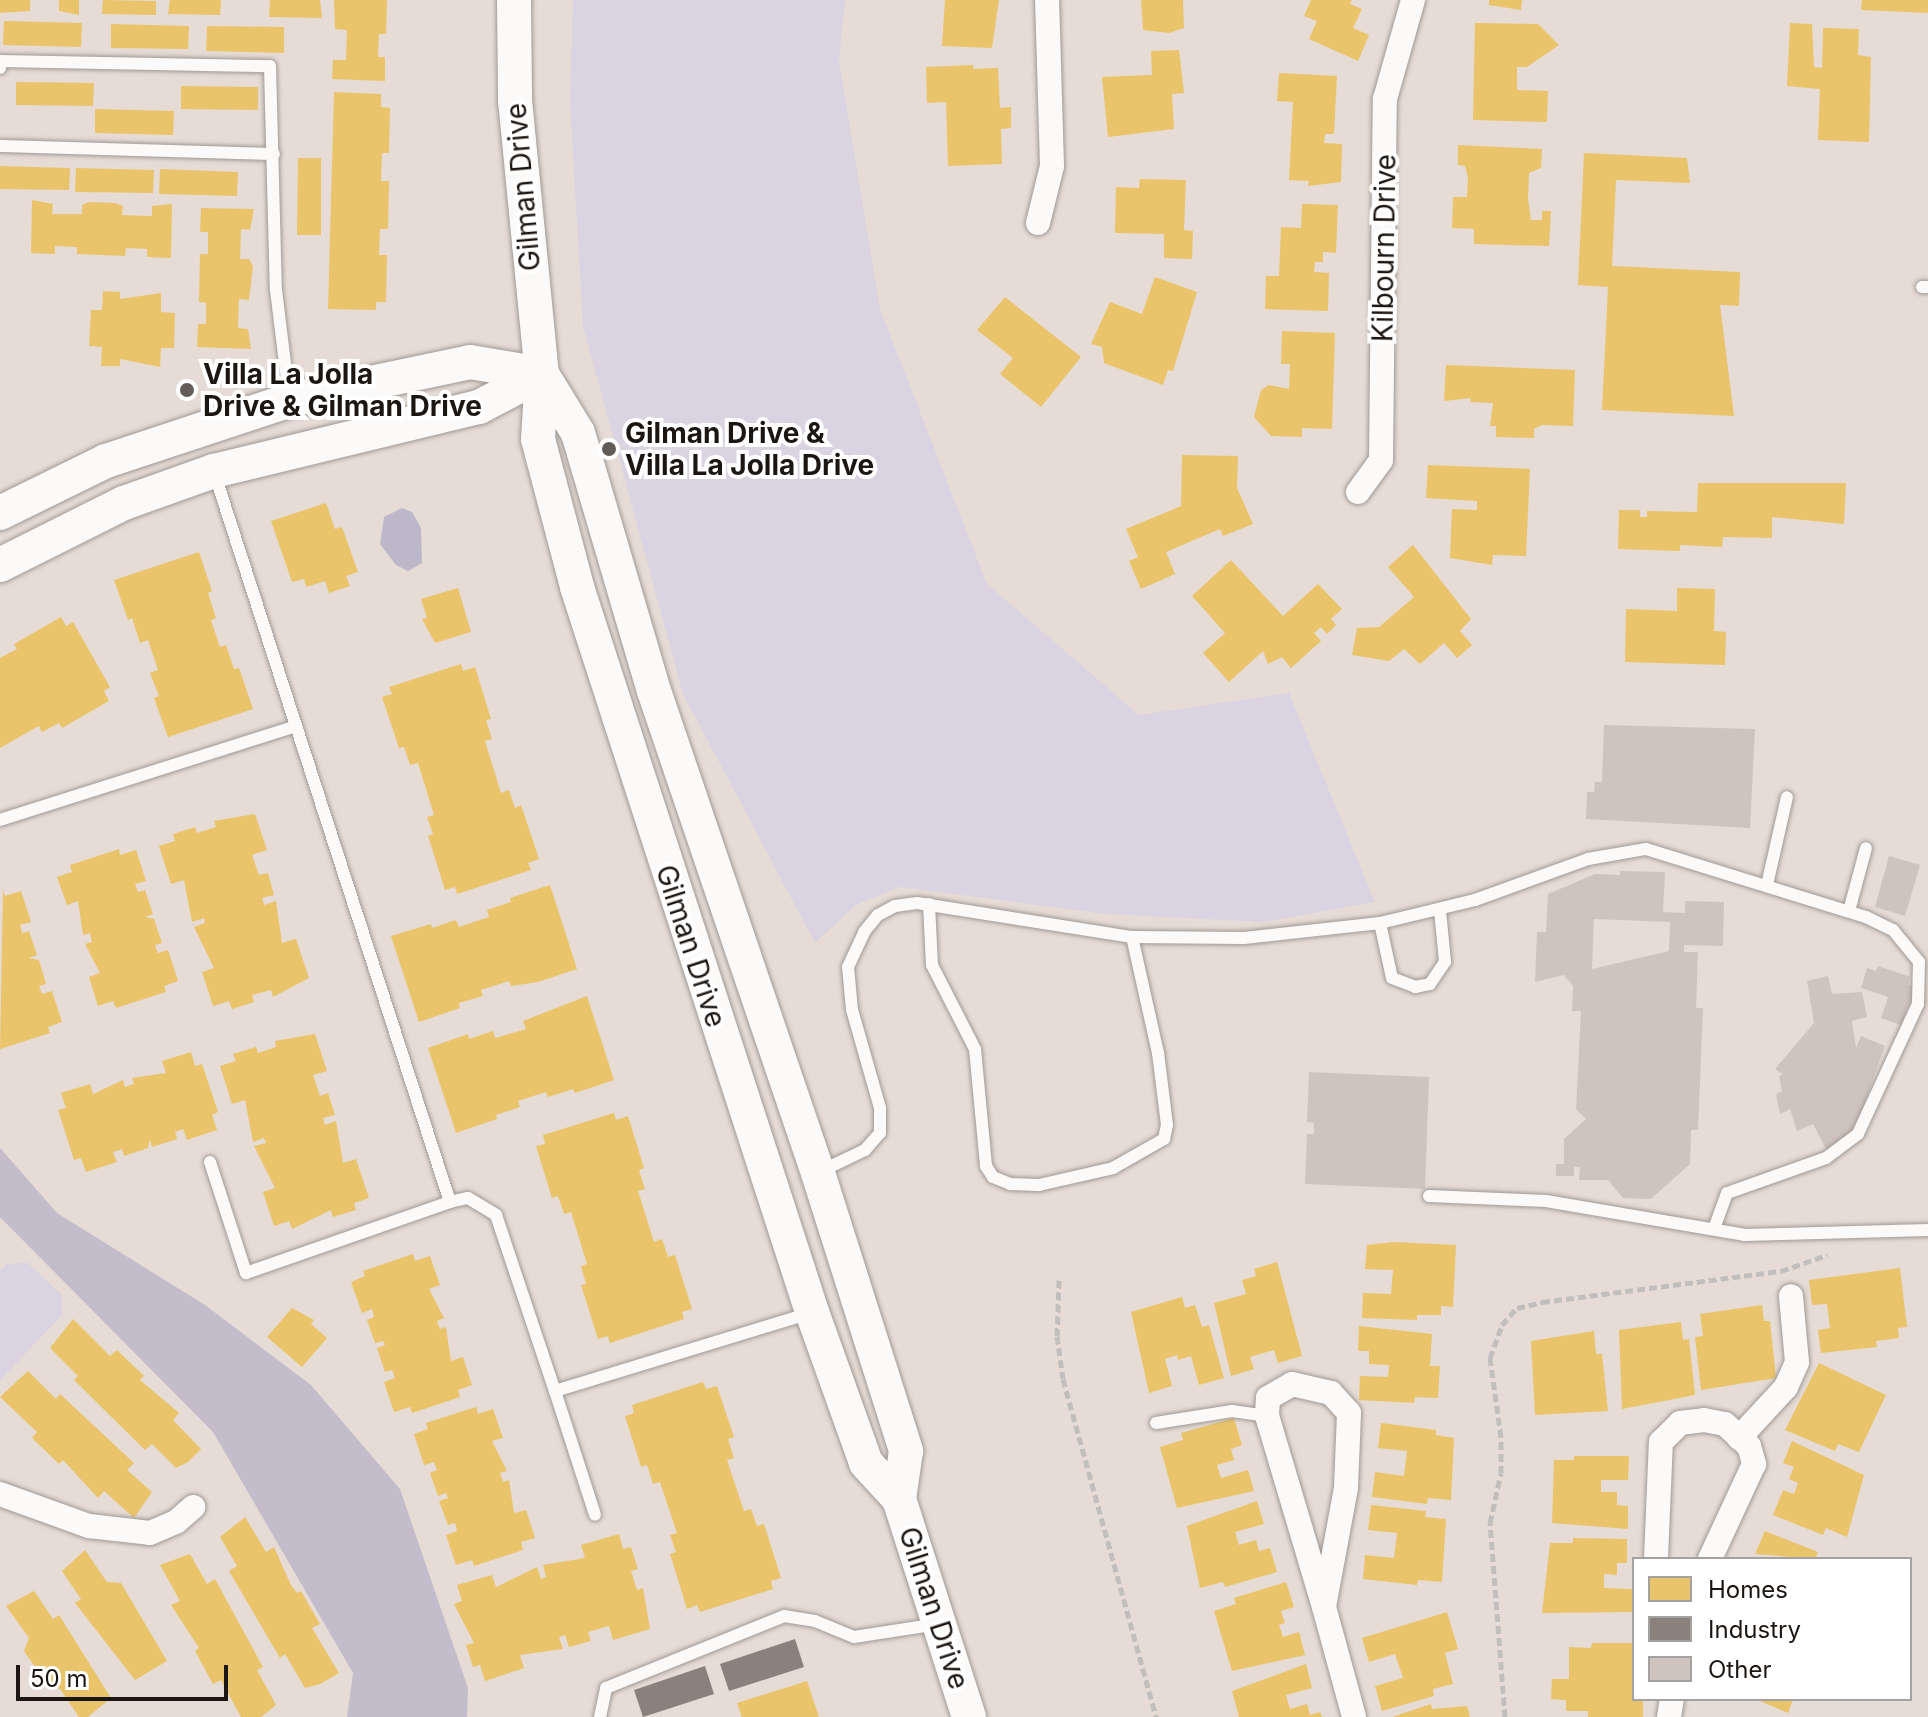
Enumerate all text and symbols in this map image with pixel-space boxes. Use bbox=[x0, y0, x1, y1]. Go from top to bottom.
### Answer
street label: Gilman Drive bbox=[499, 102, 547, 272]
street label: Kilbourn Drive bbox=[1366, 154, 1402, 342]
place label: Villa La Jolla Drive & Gilman Drive bbox=[203, 357, 482, 423]
marker: Villa La Jolla Drive & Gilman Drive bbox=[178, 381, 196, 399]
place label: Gilman Drive & Villa La Jolla Drive bbox=[625, 416, 874, 482]
marker: Gilman Drive & Villa La Jolla Drive bbox=[600, 440, 618, 458]
street label: Gilman Drive bbox=[649, 861, 733, 1031]
street label: Gilman Drive bbox=[892, 1523, 976, 1693]
legend bbox=[1632, 1557, 1912, 1701]
text: Homes bbox=[1708, 1575, 1788, 1604]
text: Industry bbox=[1708, 1615, 1801, 1644]
scale bar bbox=[20, 1649, 232, 1699]
text: Other bbox=[1708, 1655, 1771, 1684]
text: 50 m bbox=[30, 1664, 88, 1693]

